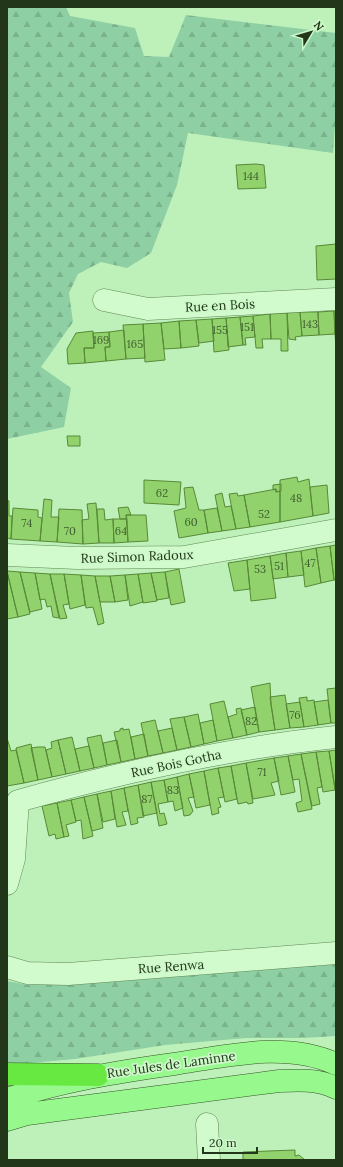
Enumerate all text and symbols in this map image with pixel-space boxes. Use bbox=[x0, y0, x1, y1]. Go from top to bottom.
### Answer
north arrow bbox=[291, 12, 331, 52]
text: N bbox=[311, 18, 327, 34]
house number: 144 bbox=[243, 169, 259, 183]
street label: Rue en Bois bbox=[185, 295, 255, 316]
house number: 143 bbox=[302, 317, 318, 331]
house number: 151 bbox=[240, 320, 254, 334]
house number: 155 bbox=[212, 323, 228, 337]
house number: 169 bbox=[93, 333, 109, 347]
house number: 165 bbox=[127, 337, 143, 351]
house number: 62 bbox=[156, 486, 168, 500]
house number: 48 bbox=[290, 491, 302, 505]
house number: 52 bbox=[258, 507, 270, 521]
house number: 60 bbox=[184, 515, 198, 529]
house number: 74 bbox=[22, 516, 32, 530]
house number: 70 bbox=[64, 524, 76, 538]
house number: 64 bbox=[115, 524, 127, 538]
street label: Rue Simon Radoux bbox=[80, 546, 194, 567]
house number: 47 bbox=[304, 556, 316, 570]
house number: 51 bbox=[274, 559, 284, 573]
house number: 53 bbox=[254, 562, 266, 576]
house number: 76 bbox=[289, 708, 301, 722]
house number: 82 bbox=[245, 714, 257, 728]
street label: Rue Bois Gotha bbox=[129, 746, 223, 781]
house number: 71 bbox=[257, 765, 267, 779]
house number: 83 bbox=[167, 783, 179, 797]
house number: 87 bbox=[141, 792, 153, 806]
street label: Rue Renwa bbox=[137, 956, 205, 977]
street label: Rue Jules de Laminne bbox=[106, 1047, 237, 1082]
scale bar bbox=[203, 1129, 257, 1155]
text: 20 m bbox=[209, 1135, 237, 1150]

